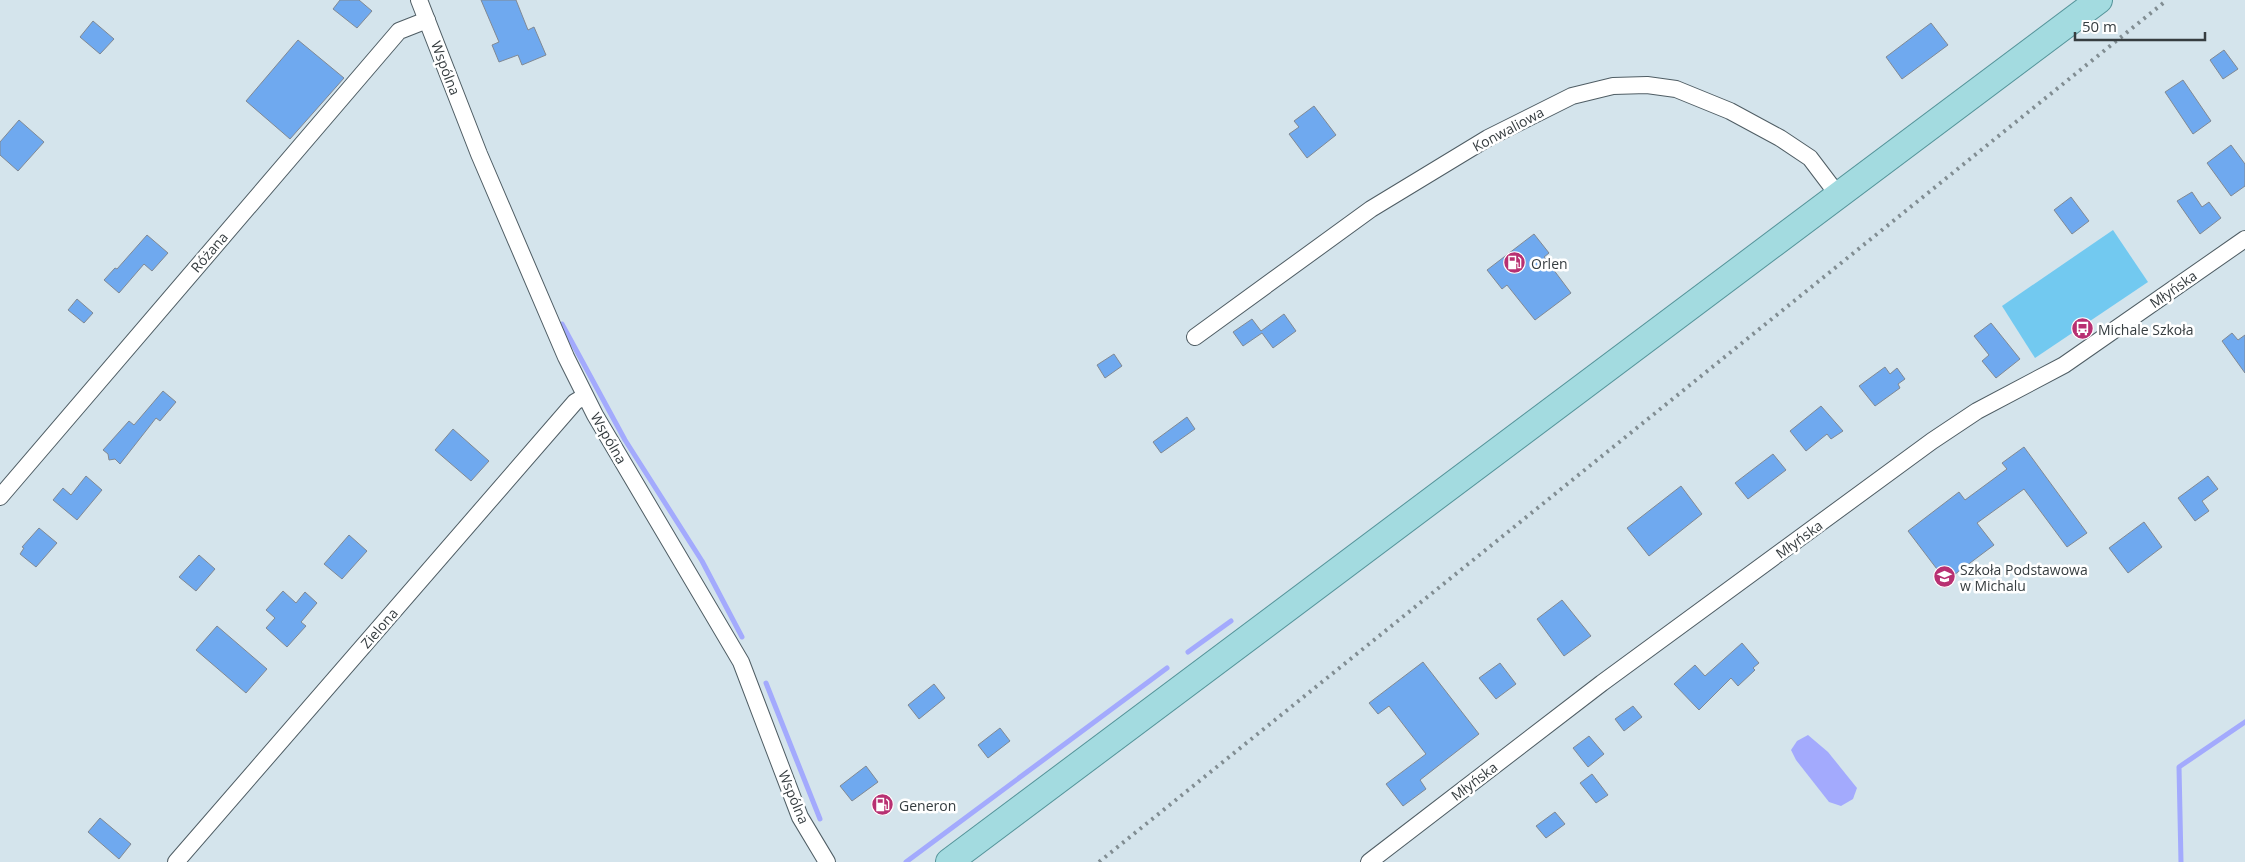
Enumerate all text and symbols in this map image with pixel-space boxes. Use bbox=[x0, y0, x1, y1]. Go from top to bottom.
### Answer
scale bar bbox=[2075, 10, 2205, 42]
text: 50 m bbox=[2082, 16, 2117, 36]
street label: Wspólna bbox=[427, 38, 465, 98]
street label: Konwaliowa bbox=[1469, 102, 1547, 156]
street label: Różana bbox=[186, 228, 232, 276]
fuel station icon: Orlen bbox=[1503, 251, 1527, 275]
place label: Orlen bbox=[1531, 254, 1568, 273]
street label: Młyńska bbox=[2146, 266, 2200, 312]
bus stop icon: Michale Szkoła bbox=[2070, 317, 2094, 341]
place label: Michale Szkoła bbox=[2098, 320, 2194, 339]
street label: Wspólna bbox=[587, 409, 631, 467]
street label: Młyńska bbox=[1772, 516, 1826, 562]
place label: Szkoła Podstawowa w Michalu bbox=[1960, 560, 2088, 595]
school or university icon: Szkoła Podstawowa w Michalu bbox=[1932, 565, 1956, 589]
street label: Zielona bbox=[356, 604, 402, 652]
street label: Młyńska bbox=[1447, 757, 1501, 805]
street label: Wspólna bbox=[774, 767, 814, 827]
fuel station icon: Generon bbox=[871, 793, 895, 817]
place label: Generon bbox=[899, 796, 956, 815]

